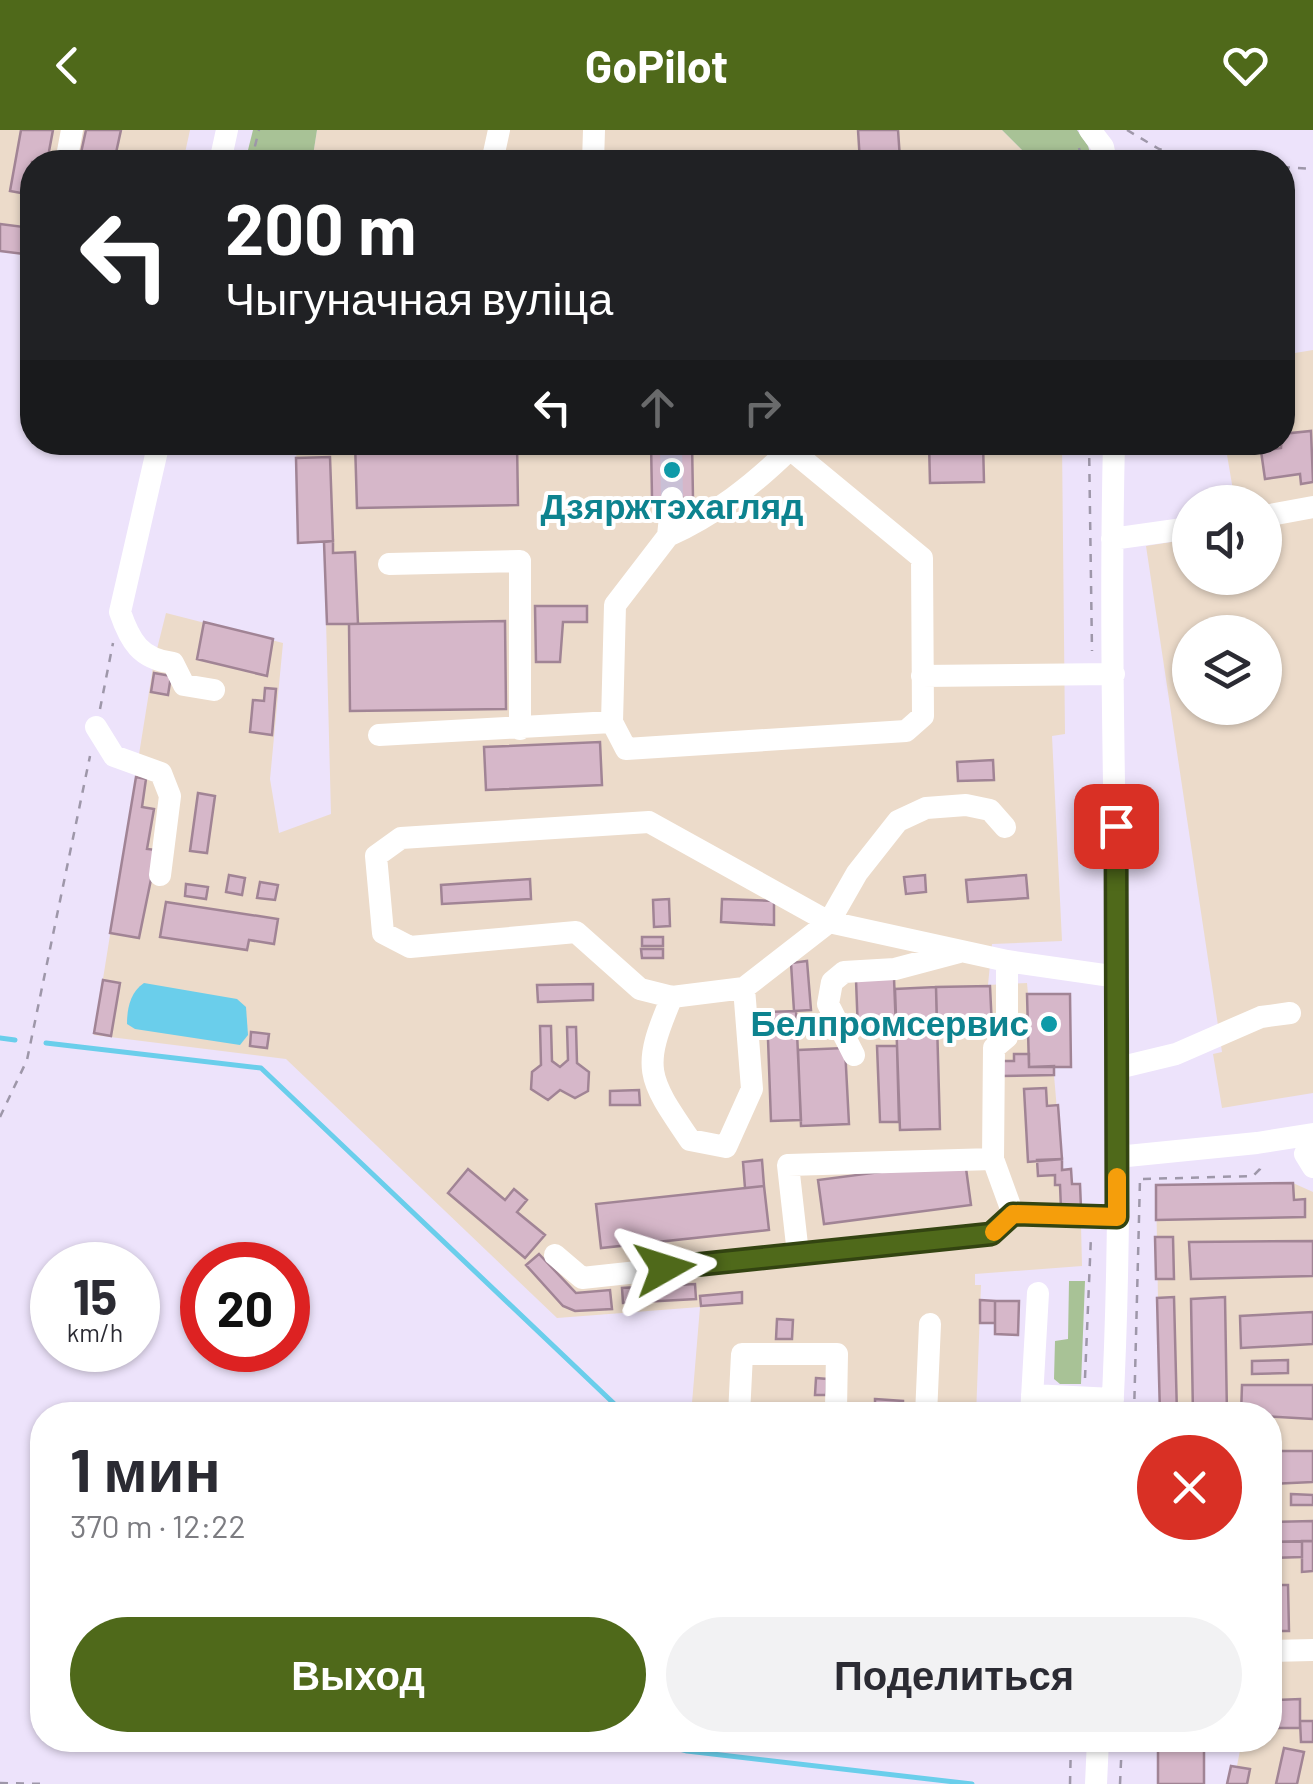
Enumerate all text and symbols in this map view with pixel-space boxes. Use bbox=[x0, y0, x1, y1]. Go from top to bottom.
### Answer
icon: back bbox=[40, 38, 95, 93]
text: GoPilot bbox=[585, 38, 728, 92]
icon: heart bbox=[1218, 38, 1273, 93]
text: 200 m bbox=[225, 185, 416, 269]
icon: left bbox=[60, 190, 190, 320]
text: Чыгуначная вуліца bbox=[225, 270, 613, 324]
icon: left bbox=[525, 380, 580, 435]
icon: ahead bbox=[630, 380, 685, 435]
icon: right bbox=[735, 380, 790, 435]
marker: Дзяржтэхагляд bbox=[661, 459, 683, 481]
place label: Дзяржтэхагляд bbox=[541, 484, 803, 526]
map controls bbox=[1172, 485, 1282, 725]
button: sound bbox=[1172, 485, 1282, 595]
button: layers bbox=[1172, 615, 1282, 725]
pin bbox=[1074, 784, 1159, 869]
icon: arrive bbox=[1089, 799, 1144, 854]
place label: Белпромсервис bbox=[750, 1001, 1029, 1043]
marker: Белпромсервис bbox=[1038, 1013, 1060, 1035]
position arrow bbox=[613, 1216, 717, 1320]
speed limit sign: 20 bbox=[180, 1242, 310, 1372]
text: 15 bbox=[73, 1265, 117, 1325]
text: km/h bbox=[67, 1317, 123, 1347]
text: 1 мин bbox=[70, 1432, 221, 1504]
button: close bbox=[1137, 1435, 1242, 1540]
text: 370 m · 12:22 bbox=[70, 1506, 246, 1544]
button: Выход bbox=[70, 1617, 646, 1732]
button: Поделиться bbox=[666, 1617, 1242, 1732]

